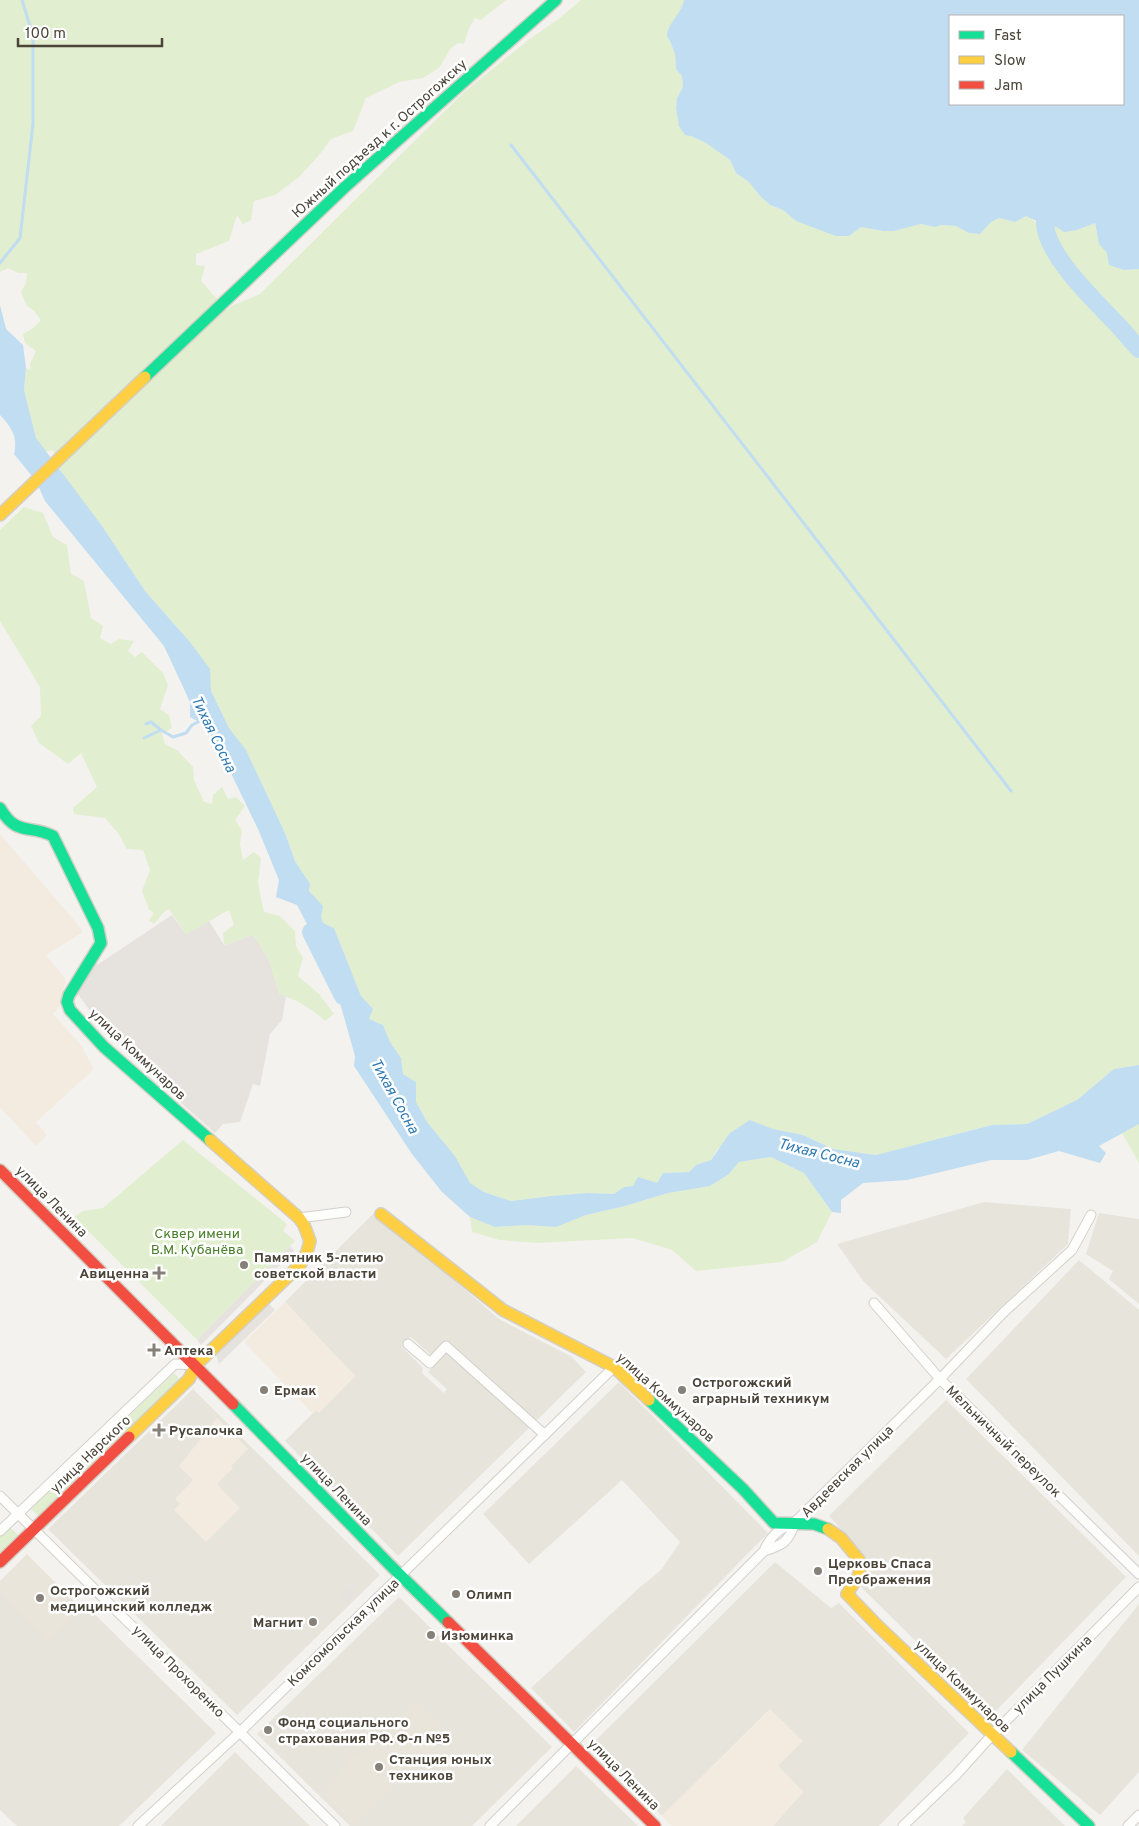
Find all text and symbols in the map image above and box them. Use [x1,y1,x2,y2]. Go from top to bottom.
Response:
scale bar [18,15,161,47]
legend [949,15,1124,105]
text: 100 m [25,25,66,44]
text: Fast [994,27,1022,46]
text: Slow [994,52,1026,71]
street label: Южный подъезд к г. Острогожску [289,56,471,222]
text: Jam [994,77,1023,96]
water label: Тихая Сосна [186,693,240,776]
street label: улица Коммунаров [85,1006,189,1104]
water label: Тихая Сосна [365,1056,422,1138]
water label: Тихая Сосна [776,1135,862,1174]
street label: улица Ленина [12,1163,90,1241]
park label: Сквер имени В.М. Кубанёва [151,1226,243,1259]
place label: Памятник 5-летию советской власти [254,1250,384,1283]
marker: Памятник 5-летию советской власти [238,1259,250,1271]
place label: Авиценна [79,1266,149,1283]
marker: Авиценна [153,1267,165,1279]
place label: Аптека [164,1343,213,1360]
marker: Аптека [148,1344,160,1356]
street label: улица Коммунаров [612,1350,718,1447]
place label: Острогожский аграрный техникум [692,1375,829,1408]
place label: Ермак [274,1383,317,1400]
street label: Мельничный переулок [942,1383,1064,1502]
marker: Ермак [258,1384,270,1396]
marker: Острогожский аграрный техникум [676,1384,688,1396]
street label: улица Нарского [47,1412,135,1498]
street label: Авдеевская улица [798,1422,898,1522]
place label: Русалочка [169,1423,243,1440]
marker: Русалочка [153,1424,165,1436]
street label: улица Ленина [297,1450,375,1530]
place label: Церковь Спаса Преображения [828,1556,931,1589]
marker: Церковь Спаса Преображения [812,1565,824,1577]
street label: Комсомольская улица [285,1575,403,1691]
place label: Острогожский медицинский колледж [50,1583,212,1616]
place label: Олимп [466,1587,512,1604]
marker: Олимп [450,1588,462,1600]
marker: Острогожский медицинский колледж [34,1592,46,1604]
place label: Магнит [253,1615,303,1632]
marker: Магнит [307,1616,319,1628]
street label: улица Прохоренко [128,1622,228,1722]
place label: Изюминка [441,1628,514,1645]
marker: Изюминка [425,1629,437,1641]
street label: улица Пушкина [1010,1632,1096,1718]
street label: улица Коммунаров [911,1637,1013,1737]
place label: Фонд социального страхования РФ. Ф-л №5 [278,1715,450,1748]
marker: Фонд социального страхования РФ. Ф-л №5 [262,1724,274,1736]
street label: улица Ленина [584,1736,662,1814]
place label: Станция юных техников [389,1752,492,1785]
marker: Станция юных техников [373,1761,385,1773]

